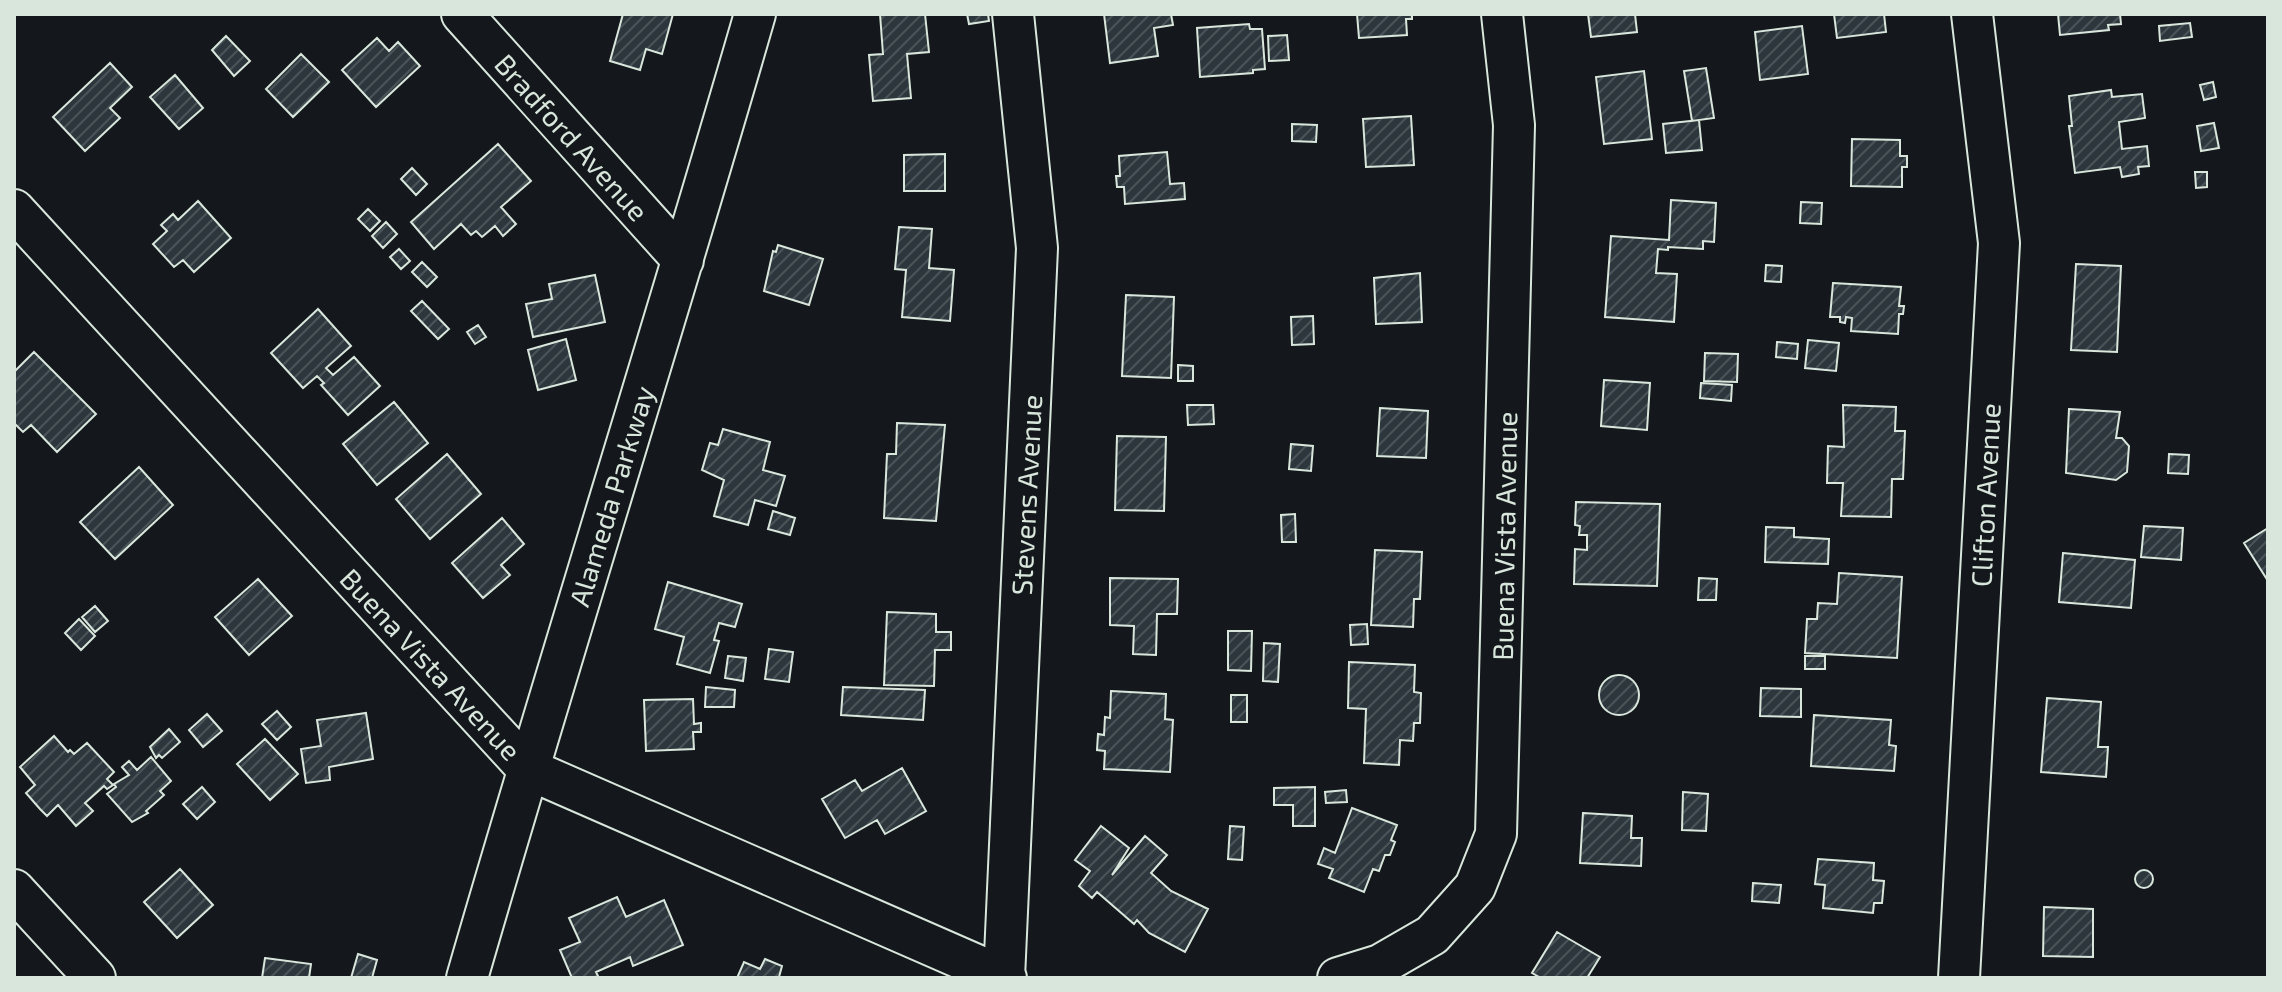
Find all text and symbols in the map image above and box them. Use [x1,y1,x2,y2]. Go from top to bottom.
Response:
street label: Bradford Avenue [488,47,656,227]
street label: Alameda Parkway [561,381,661,610]
street label: Stevens Avenue [1004,394,1048,596]
street label: Clifton Avenue [1963,402,2007,588]
street label: Buena Vista Avenue [1485,411,1523,661]
street label: Buena Vista Avenue [334,561,528,767]

